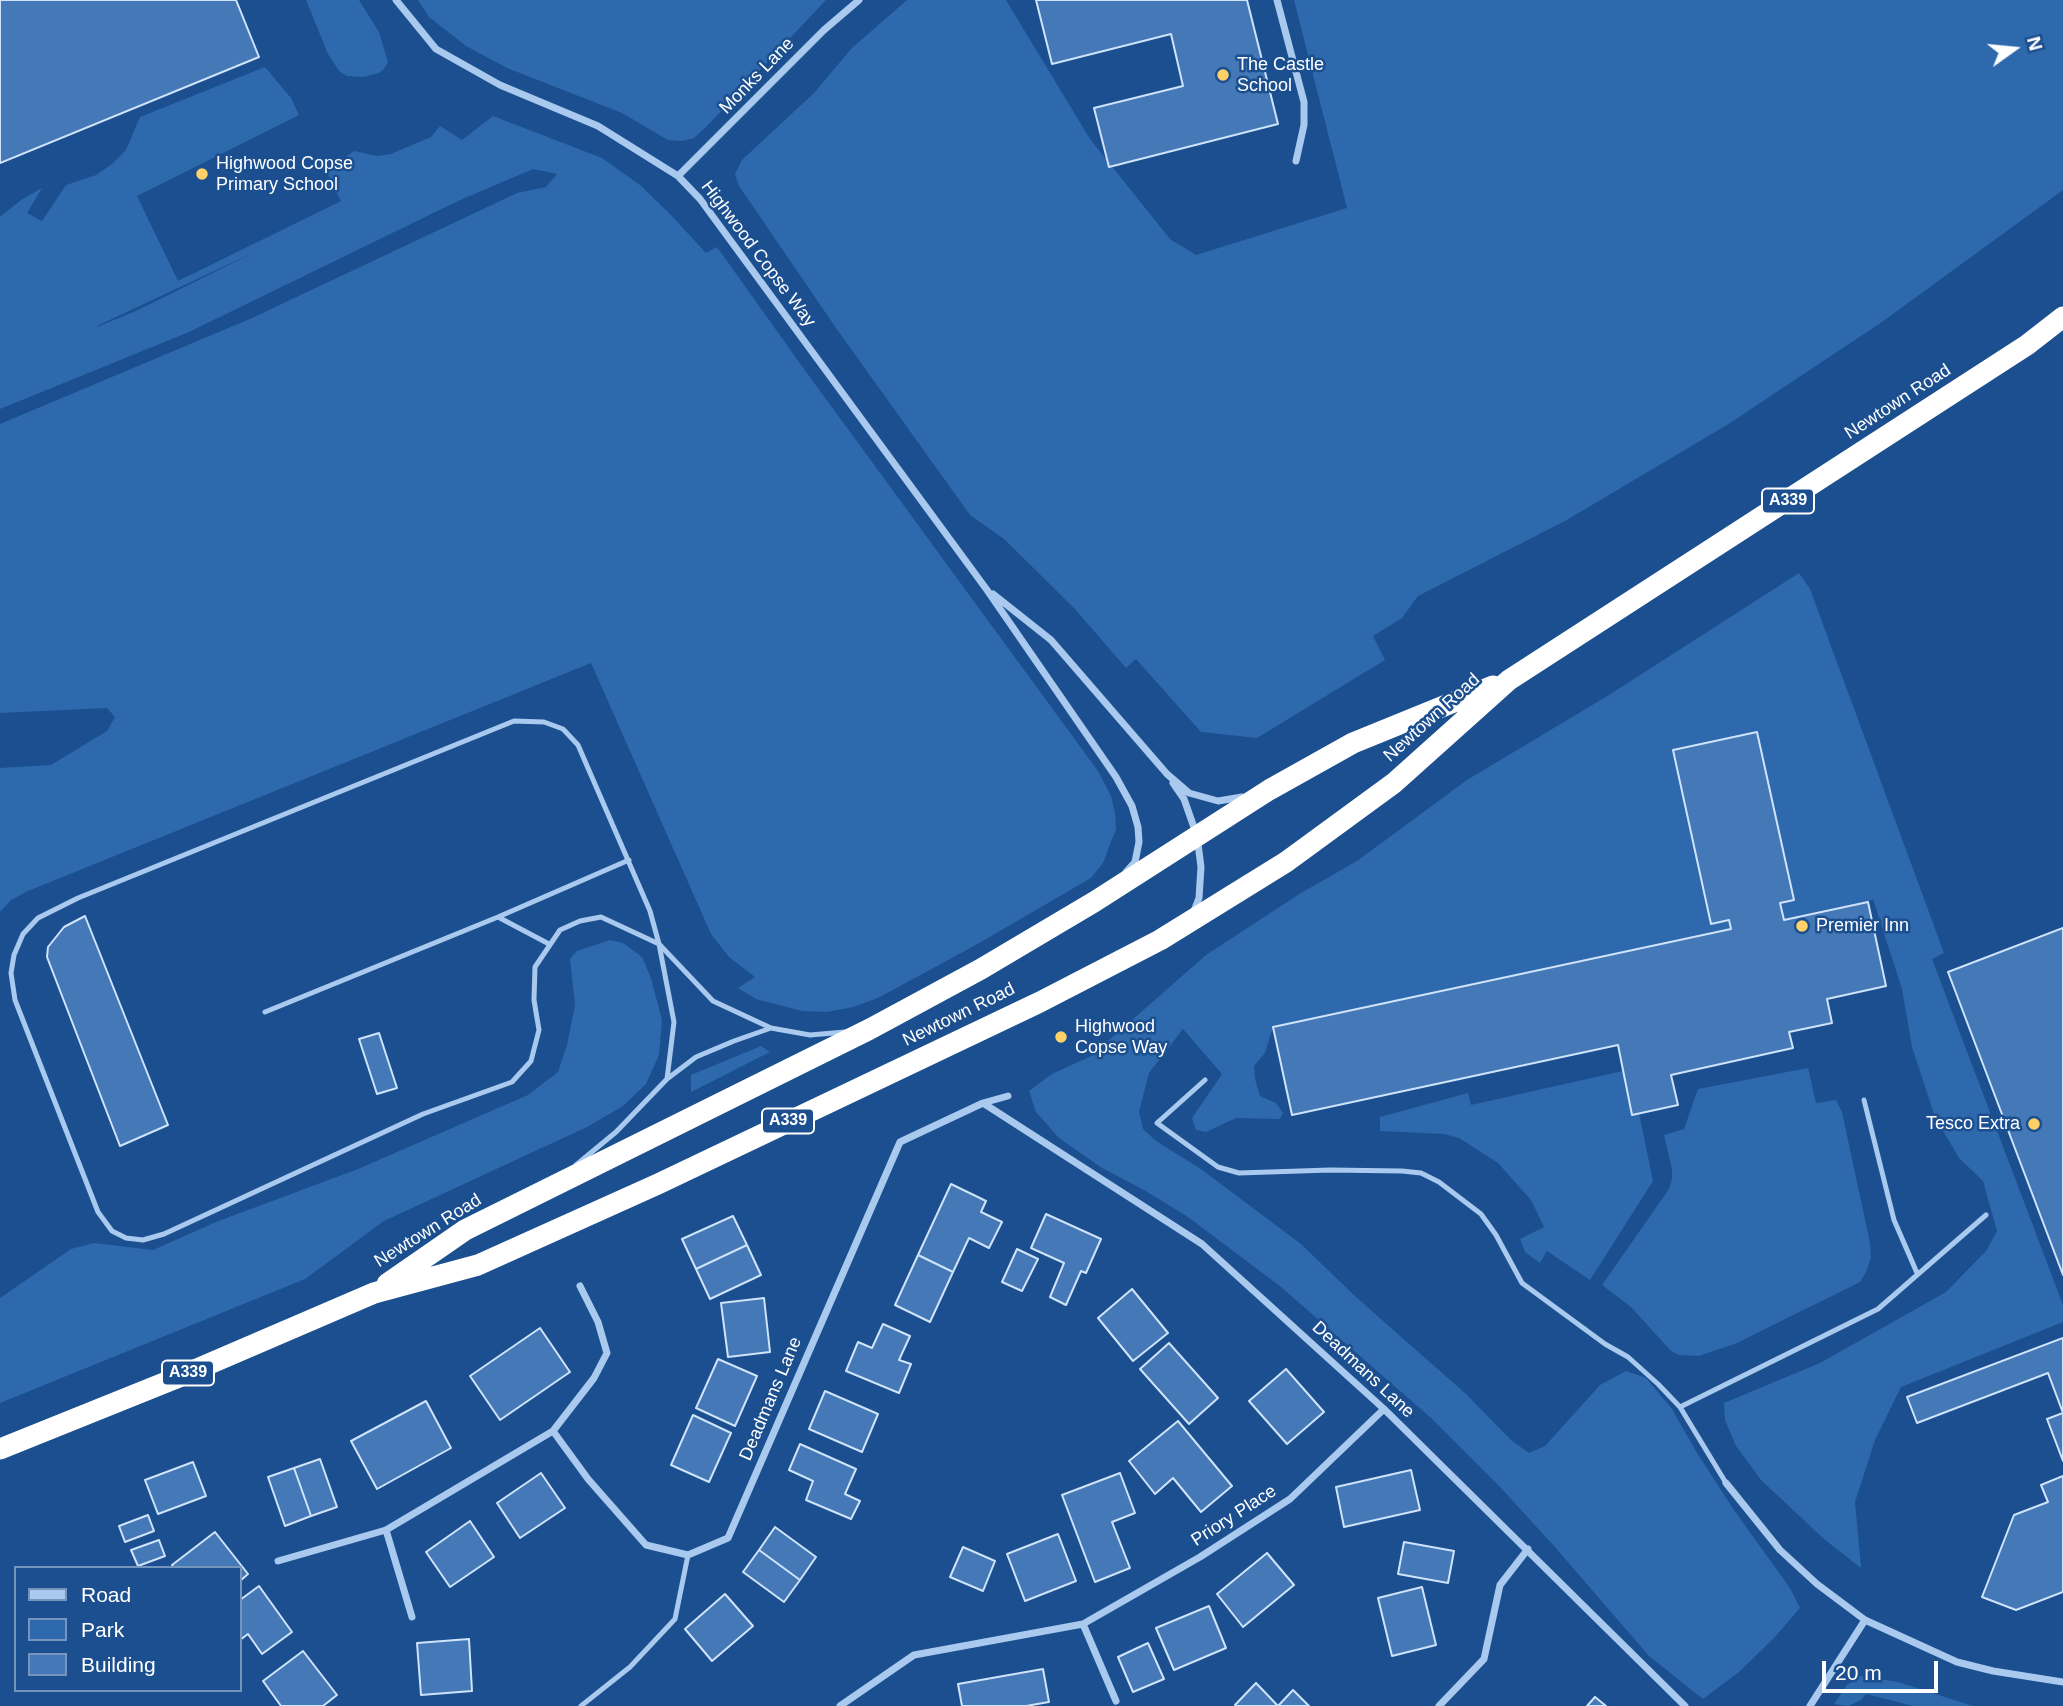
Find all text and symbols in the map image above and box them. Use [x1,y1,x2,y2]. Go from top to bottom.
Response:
north arrow [1979,14,2049,84]
street label: Monks Lane [715,33,799,119]
text: N [2023,34,2047,53]
place label: The Castle School [1237,54,1324,96]
marker: The Castle School [1215,67,1231,83]
place label: Highwood Copse Primary School [216,153,353,196]
marker: Highwood Copse Primary School [194,166,210,182]
street label: Highwood Copse Way [696,177,820,331]
street label: Newtown Road [1841,360,1955,444]
road number: A339 [1762,488,1814,514]
street label: Newtown Road [1379,669,1485,767]
place label: Premier Inn [1816,915,1909,937]
marker: Premier Inn [1794,918,1810,934]
street label: Newtown Road [899,979,1019,1051]
place label: Highwood Copse Way [1075,1016,1167,1058]
marker: Highwood Copse Way [1053,1029,1069,1045]
road number: A339 [762,1108,814,1134]
place label: Tesco Extra [1926,1113,2020,1135]
marker: Tesco Extra [2026,1116,2042,1132]
street label: Newtown Road [371,1189,485,1273]
street label: Deadmans Lane [1307,1317,1419,1423]
street label: Deadmans Lane [735,1334,807,1464]
road number: A339 [162,1360,214,1386]
street label: Priory Place [1187,1481,1281,1551]
legend [14,1566,242,1692]
text: Road [81,1583,131,1606]
text: Park [81,1618,124,1641]
scale bar [1825,1646,1940,1690]
text: Building [81,1653,156,1676]
text: 20 m [1835,1661,1882,1684]

